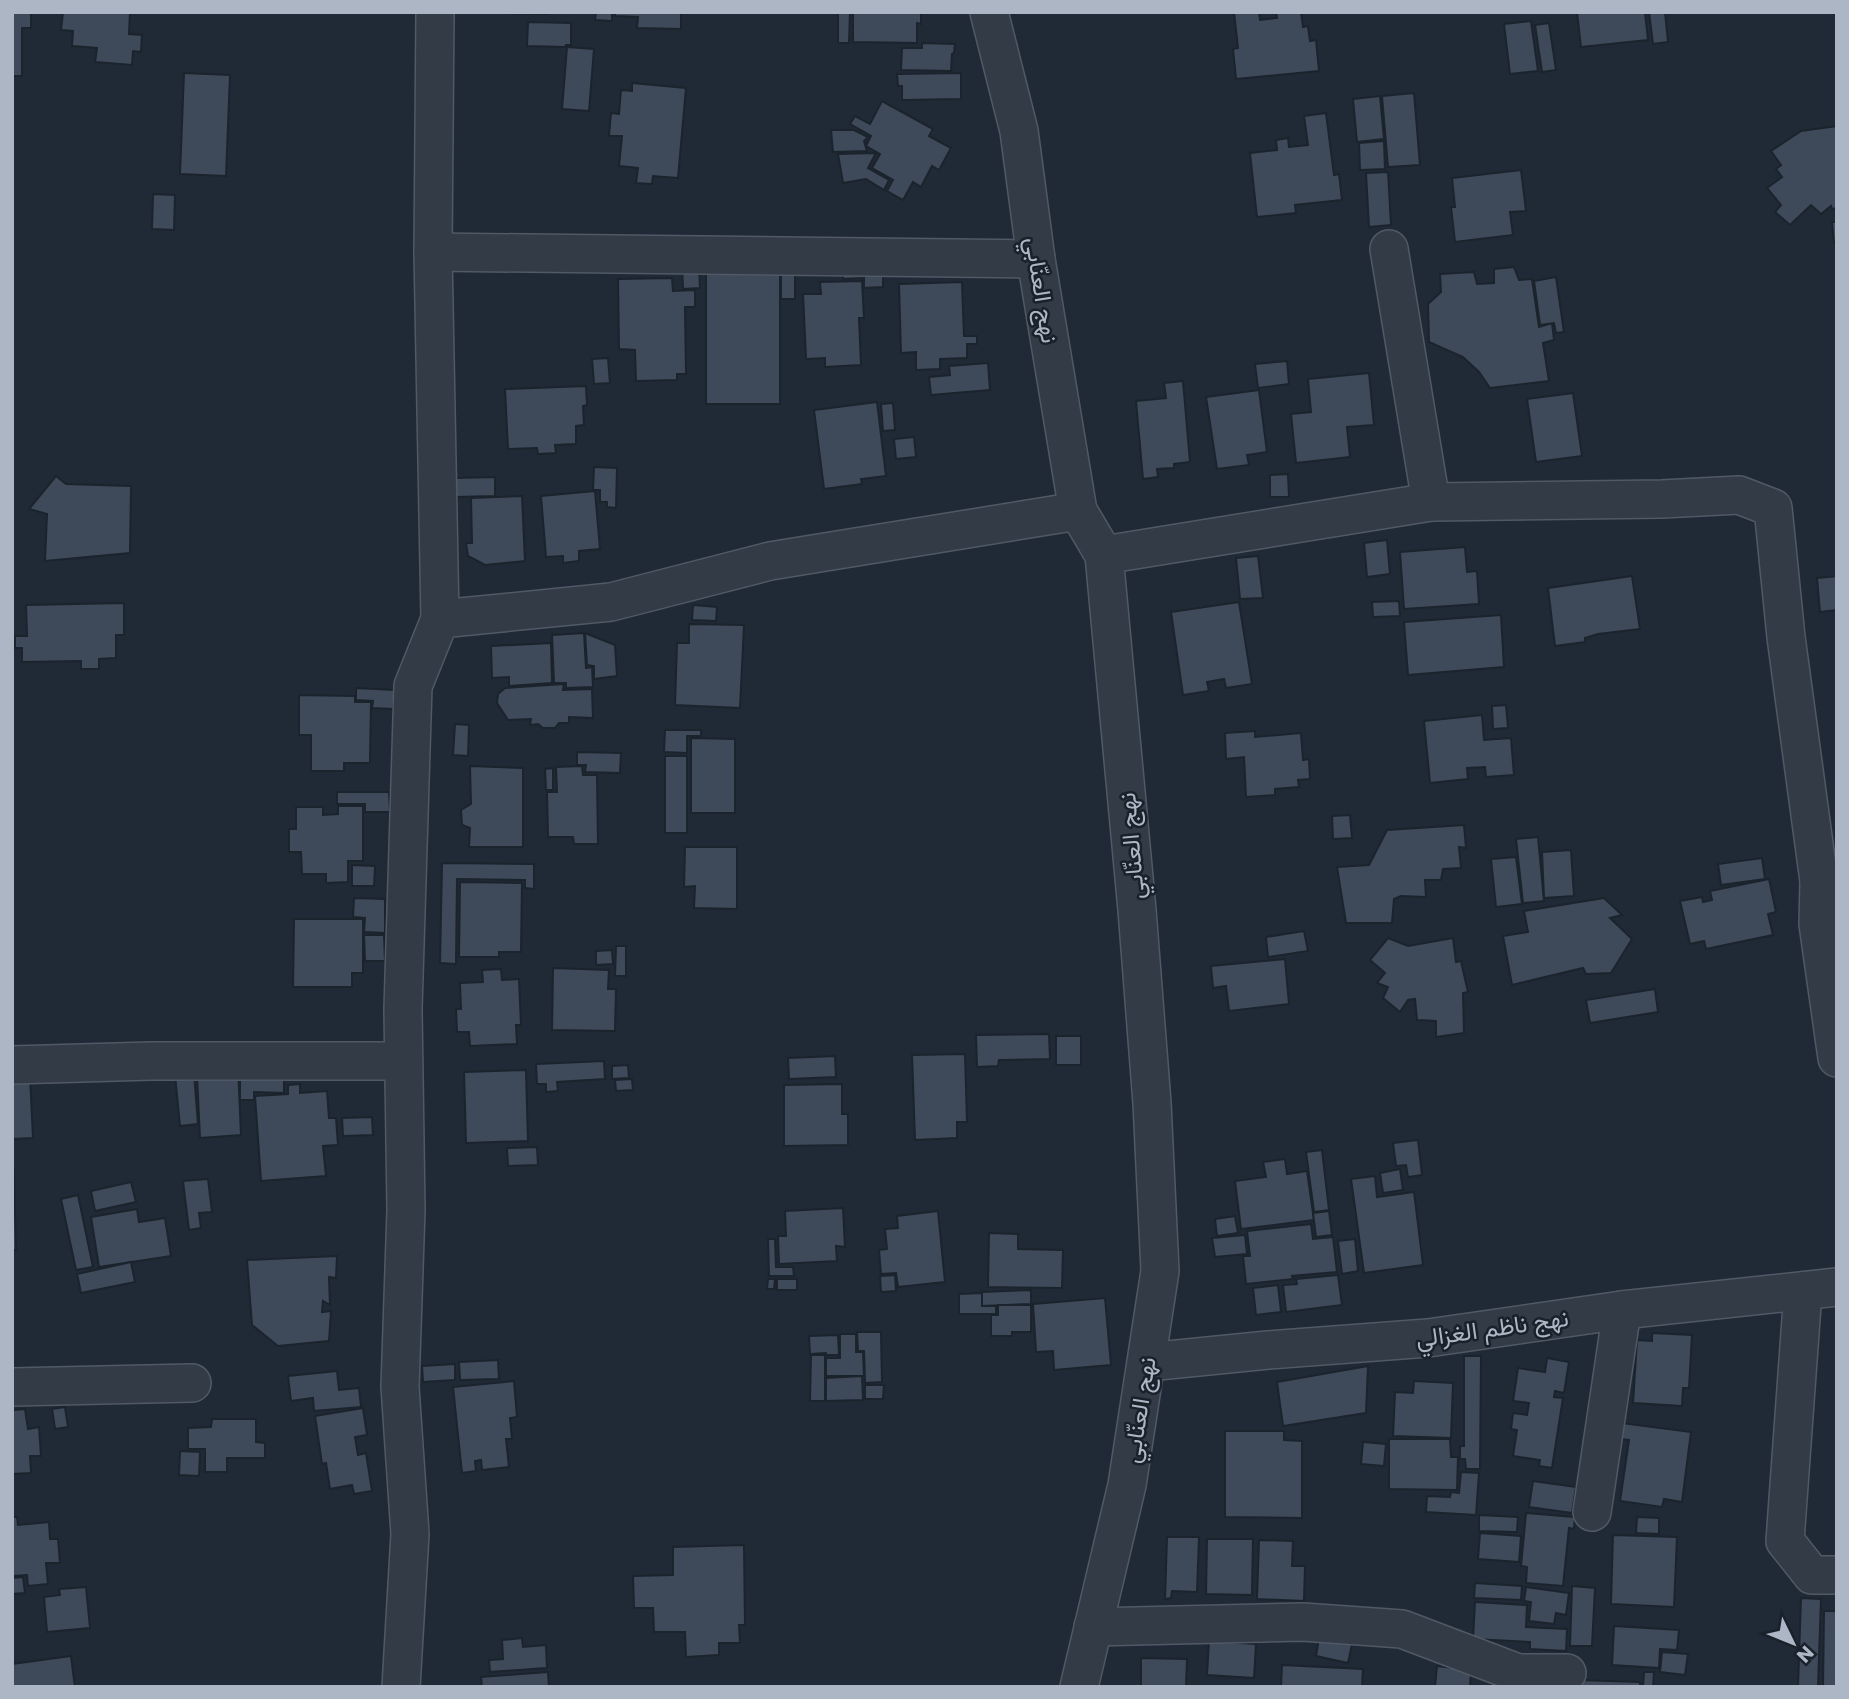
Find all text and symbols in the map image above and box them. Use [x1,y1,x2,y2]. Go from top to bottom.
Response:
street label: نهج العنّابي [1014,234,1067,346]
street label: نهج العنّابي [1110,791,1155,901]
street label: نهج ناظم الغزالي [1413,1301,1571,1358]
street label: نهج العنّابي [1114,1354,1167,1466]
north arrow [1758,1608,1828,1678]
text: N [1790,1640,1820,1669]

